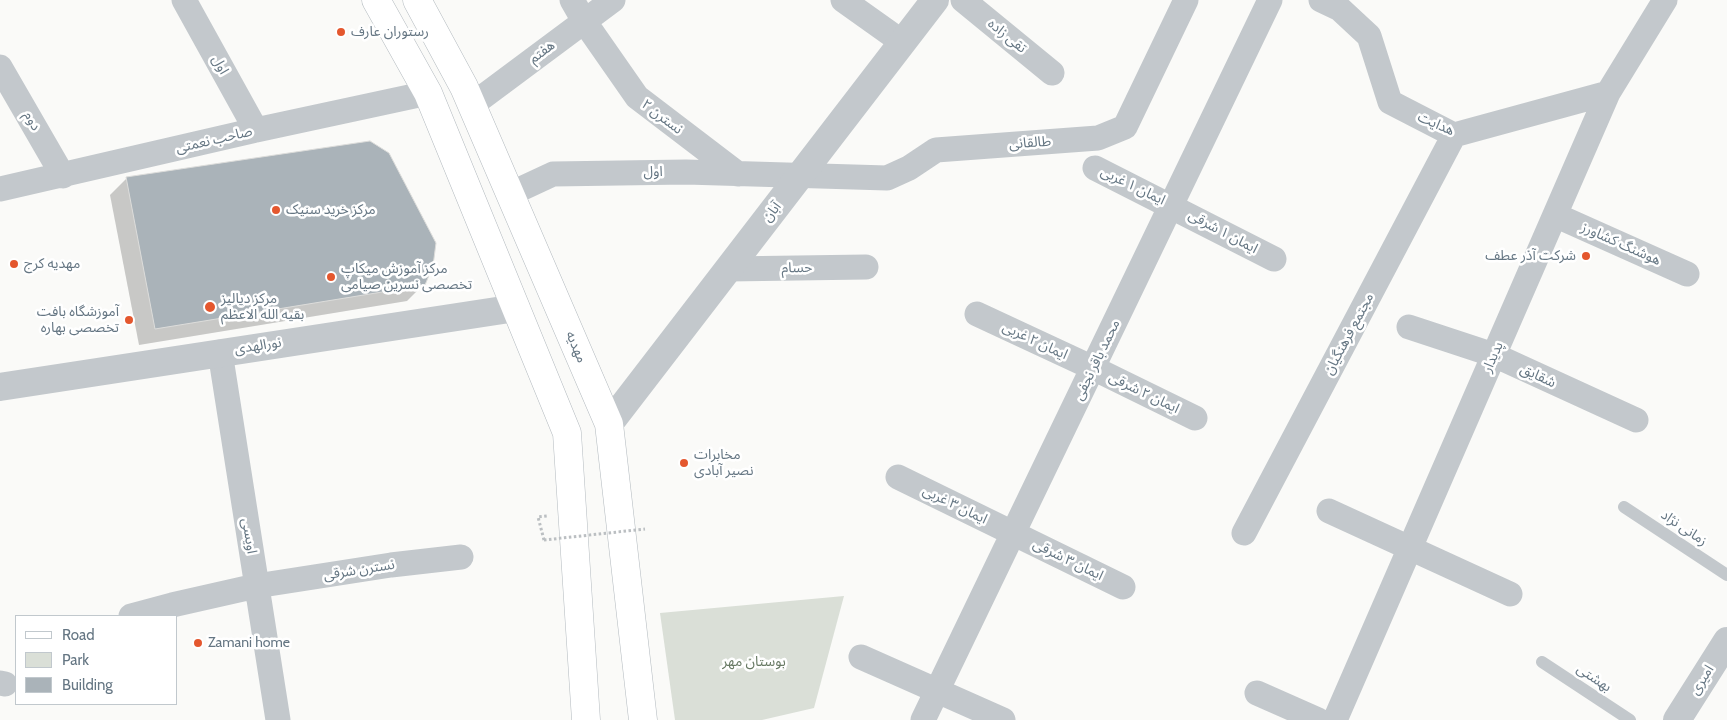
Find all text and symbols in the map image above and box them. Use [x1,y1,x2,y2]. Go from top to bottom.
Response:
street label: تقی زاده [984,15,1030,57]
place label: رستوران عارف [351,24,429,40]
marker: رستوران عارف [335,26,347,38]
street label: هفتم [526,37,558,67]
street label: اول [208,52,232,78]
street label: نسترن ۲ [638,96,686,138]
street label: دوم [20,108,44,134]
street label: هدایت [1415,109,1457,139]
street label: صاحب نعمتی [174,123,254,157]
street label: طالقانی [1008,133,1052,153]
street label: اول [643,163,663,181]
street label: ایمان ۱ غربی [1098,163,1168,209]
street label: آبان [759,199,785,225]
place label: مرکز خرید سنیک [286,202,376,218]
marker: مرکز خرید سنیک [270,204,282,216]
street label: ایمان ۱ شرقی [1185,207,1261,257]
street label: هوشنگ کشاورز [1579,219,1663,269]
place label: شرکت آذر عطف [1485,248,1576,264]
marker: شرکت آذر عطف [1580,250,1592,262]
place label: مهدیه کرج [24,256,80,272]
marker: مهدیه کرج [8,258,20,270]
street label: حسام [781,259,813,277]
place label: مرکز آموزش میکاپ تخصصی نسرین صیامی [341,261,472,294]
marker: مرکز آموزش میکاپ تخصصی نسرین صیامی [325,271,337,283]
street label: مجتمع فرهنگیان [1320,290,1378,378]
place label: مرکز دیالیز بقیه الله الاعظم [221,291,304,324]
marker: مرکز دیالیز بقیه الله الاعظم [203,300,217,314]
place label: آموزشگاه بافت تخصصی بهاره [37,304,119,336]
marker: آموزشگاه بافت تخصصی بهاره [123,314,135,326]
street label: محمد باقر نجفی [1070,317,1124,403]
street label: ایمان ۲ غربی [1000,319,1070,363]
street label: مهدیه [562,329,590,365]
street label: نورالهدی [233,334,283,358]
street label: پدیدار [1479,339,1507,375]
street label: شقایق [1517,360,1559,392]
street label: ایمان ۲ شرقی [1106,369,1182,417]
place label: مخابرات نصیر آبادی [694,447,753,480]
marker: مخابرات نصیر آبادی [678,457,690,469]
street label: ایمان ۳ غربی [920,482,990,528]
street label: زمانی نژاد [1658,506,1710,550]
street label: اویسی [238,517,260,555]
street label: ایمان ۳ شرقی [1030,536,1106,584]
street label: نسترن شرقی [322,556,396,584]
legend [15,615,178,705]
text: Road [62,626,95,644]
place label: Zamani home [208,635,290,651]
marker: Zamani home [192,637,204,649]
text: Park [62,651,89,669]
park label: بوستان مهر [722,654,786,670]
street label: بهشتی [1573,660,1615,696]
street label: امیری [1686,662,1718,698]
text: Building [62,676,113,694]

